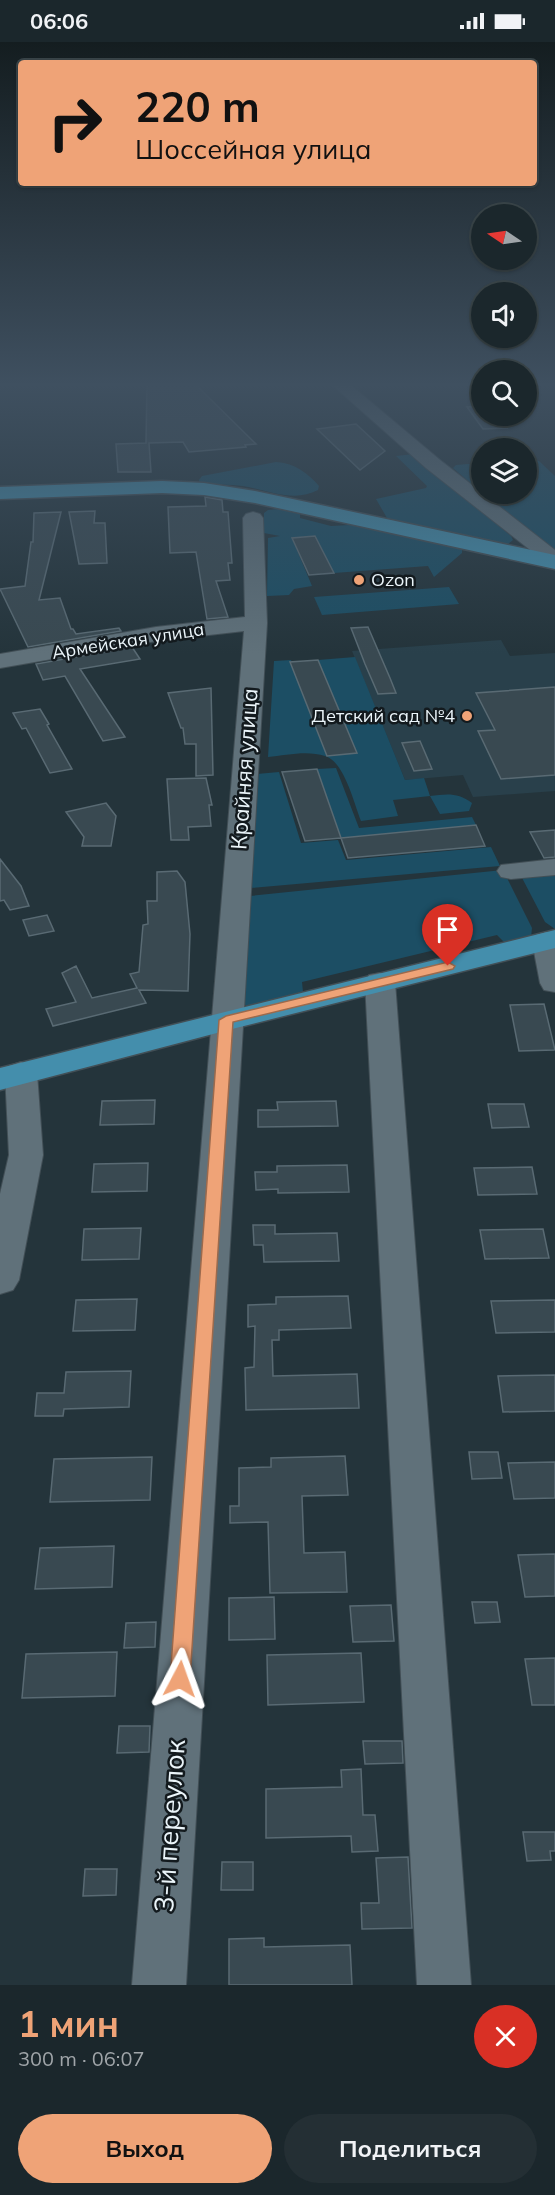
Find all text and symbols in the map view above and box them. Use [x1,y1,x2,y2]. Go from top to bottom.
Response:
text: 06:06 [30,7,88,35]
text: 220 m [135,80,260,133]
icon: right [36,84,114,162]
text: Шоссейная улица [135,132,371,166]
north arrow [471,204,537,270]
map controls [471,204,537,504]
button: sound [471,282,537,348]
button: search [471,360,537,426]
button: layers [471,438,537,504]
place label: Ozon [371,568,415,591]
marker: Ozon [352,573,366,587]
street label: Армейская улица [50,617,206,664]
street label: Крайняя улица [224,687,264,851]
place label: Детский сад №4 [311,704,455,727]
marker: Детский сад №4 [460,709,474,723]
pin [422,904,473,966]
icon: arrive [431,913,464,946]
position arrow [148,1647,212,1711]
street label: 3-й переулок [146,1738,192,1913]
text: 1 мин [18,2001,119,2046]
button: close [474,2005,537,2068]
text: 300 m · 06:07 [18,2046,144,2071]
button: Выход [18,2114,272,2183]
button: Поделиться [284,2114,537,2183]

